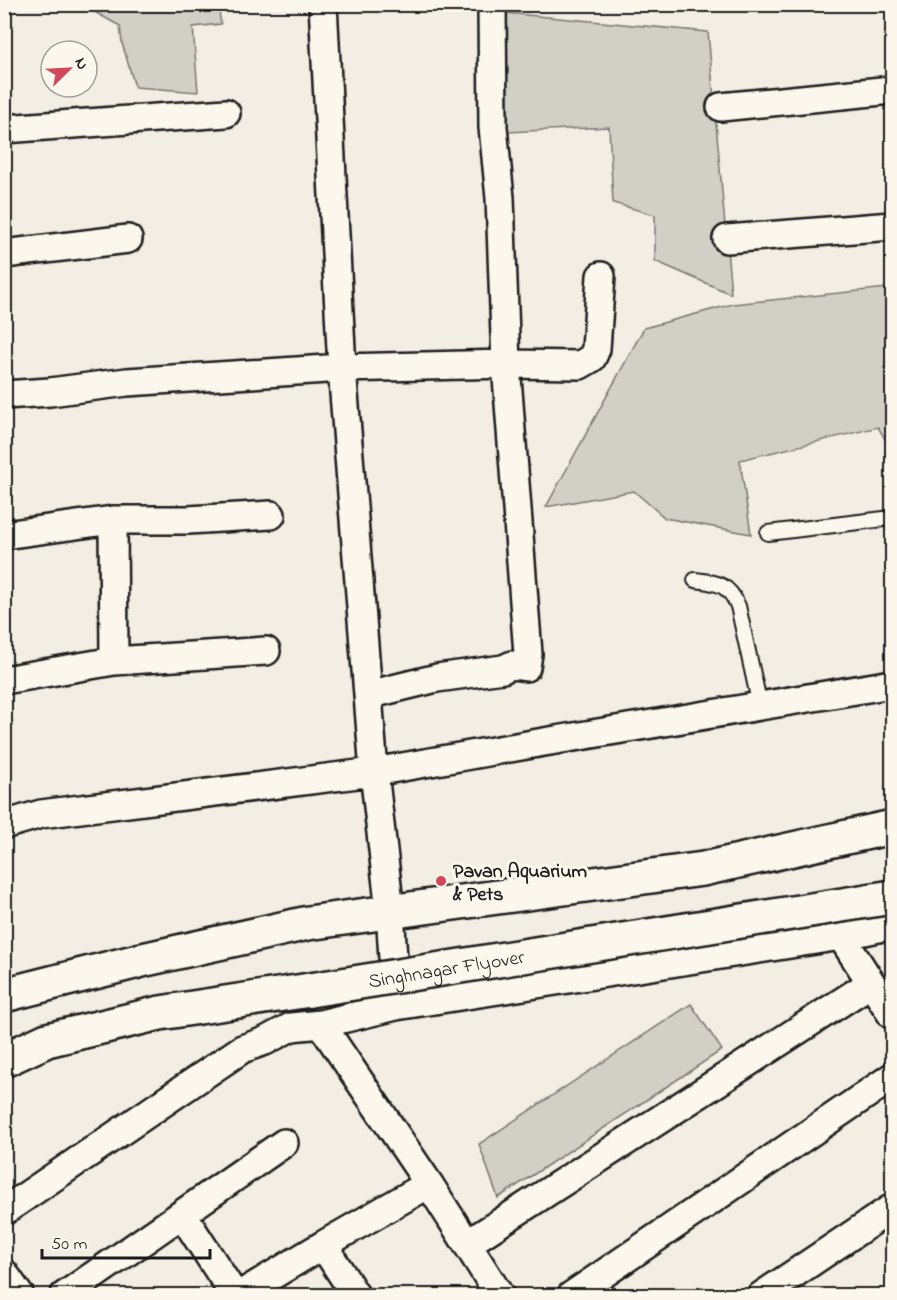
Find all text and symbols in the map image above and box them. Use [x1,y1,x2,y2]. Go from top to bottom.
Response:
north arrow [39,39,99,99]
text: N [68,54,94,74]
place label: Pavan Aquarium & Pets [452,858,588,910]
marker: Pavan Aquarium & Pets [434,874,448,888]
street label: Singhnagar Flyover [367,944,528,997]
scale bar [42,1222,210,1260]
text: 50 m [51,1232,88,1258]

